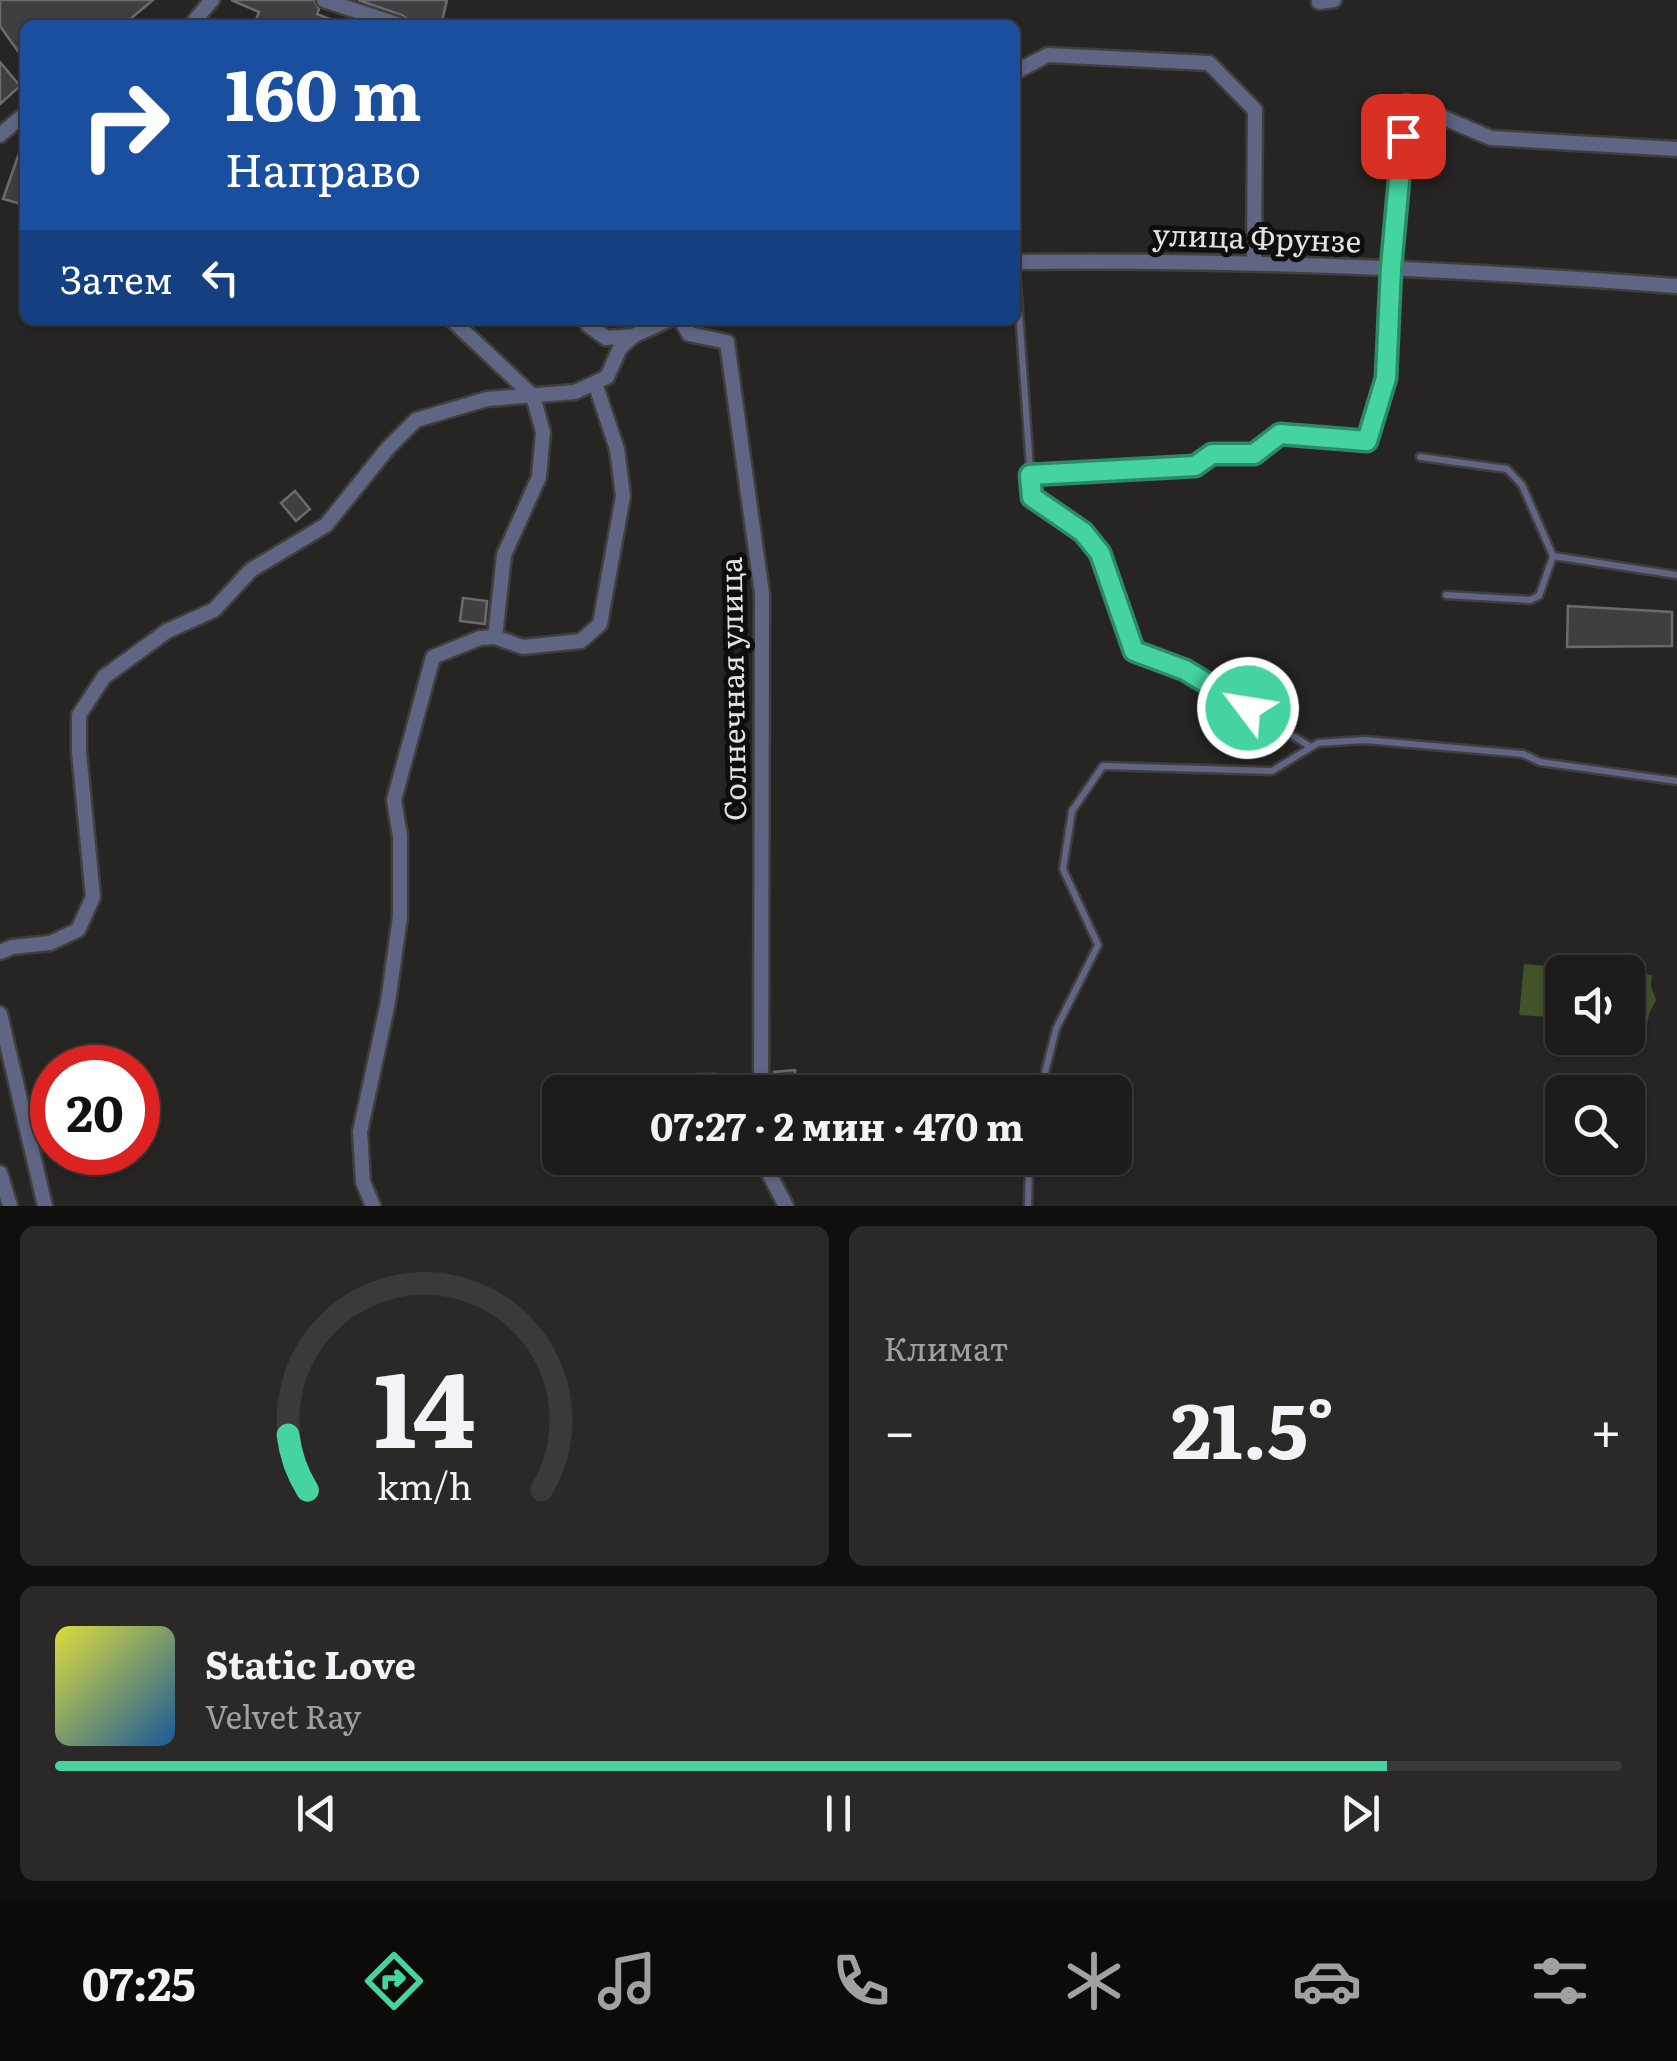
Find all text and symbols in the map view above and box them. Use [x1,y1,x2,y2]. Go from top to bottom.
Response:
text: 160 m [225,39,422,143]
icon: right [60,60,190,190]
pin [1361,94,1446,179]
icon: arrive [1376,109,1431,164]
text: Направо [225,134,421,201]
street label: улица Фрунзе [1152,210,1362,262]
text: Затем [60,249,173,306]
icon: left [193,250,248,305]
street label: Солнечная улица [707,556,755,821]
position arrow [1196,656,1300,760]
map controls [1545,955,1645,1175]
button: sound [1545,955,1645,1055]
speed limit sign: 20 [30,1045,160,1175]
button: search [1545,1075,1645,1175]
text: 07:27 · 2 мин · 470 m [650,1096,1024,1153]
text: Климат [884,1323,1008,1371]
text: 14 [373,1326,475,1480]
text: 21.5° [1171,1371,1334,1482]
text: − [884,1387,916,1469]
text: + [1590,1387,1622,1469]
text: km/h [377,1458,472,1511]
text: Static Love [205,1634,416,1691]
text: Velvet Ray [205,1691,361,1739]
icon: previous [289,1786,344,1841]
icon: pause [811,1786,866,1841]
icon: next [1333,1786,1388,1841]
icon: directions [359,1946,429,2016]
icon: music [592,1946,662,2016]
icon: phone [826,1946,896,2016]
icon: climate [1059,1946,1129,2016]
icon: car [1292,1946,1362,2016]
icon: filters [1525,1946,1595,2016]
text: 07:25 [82,1948,196,2015]

